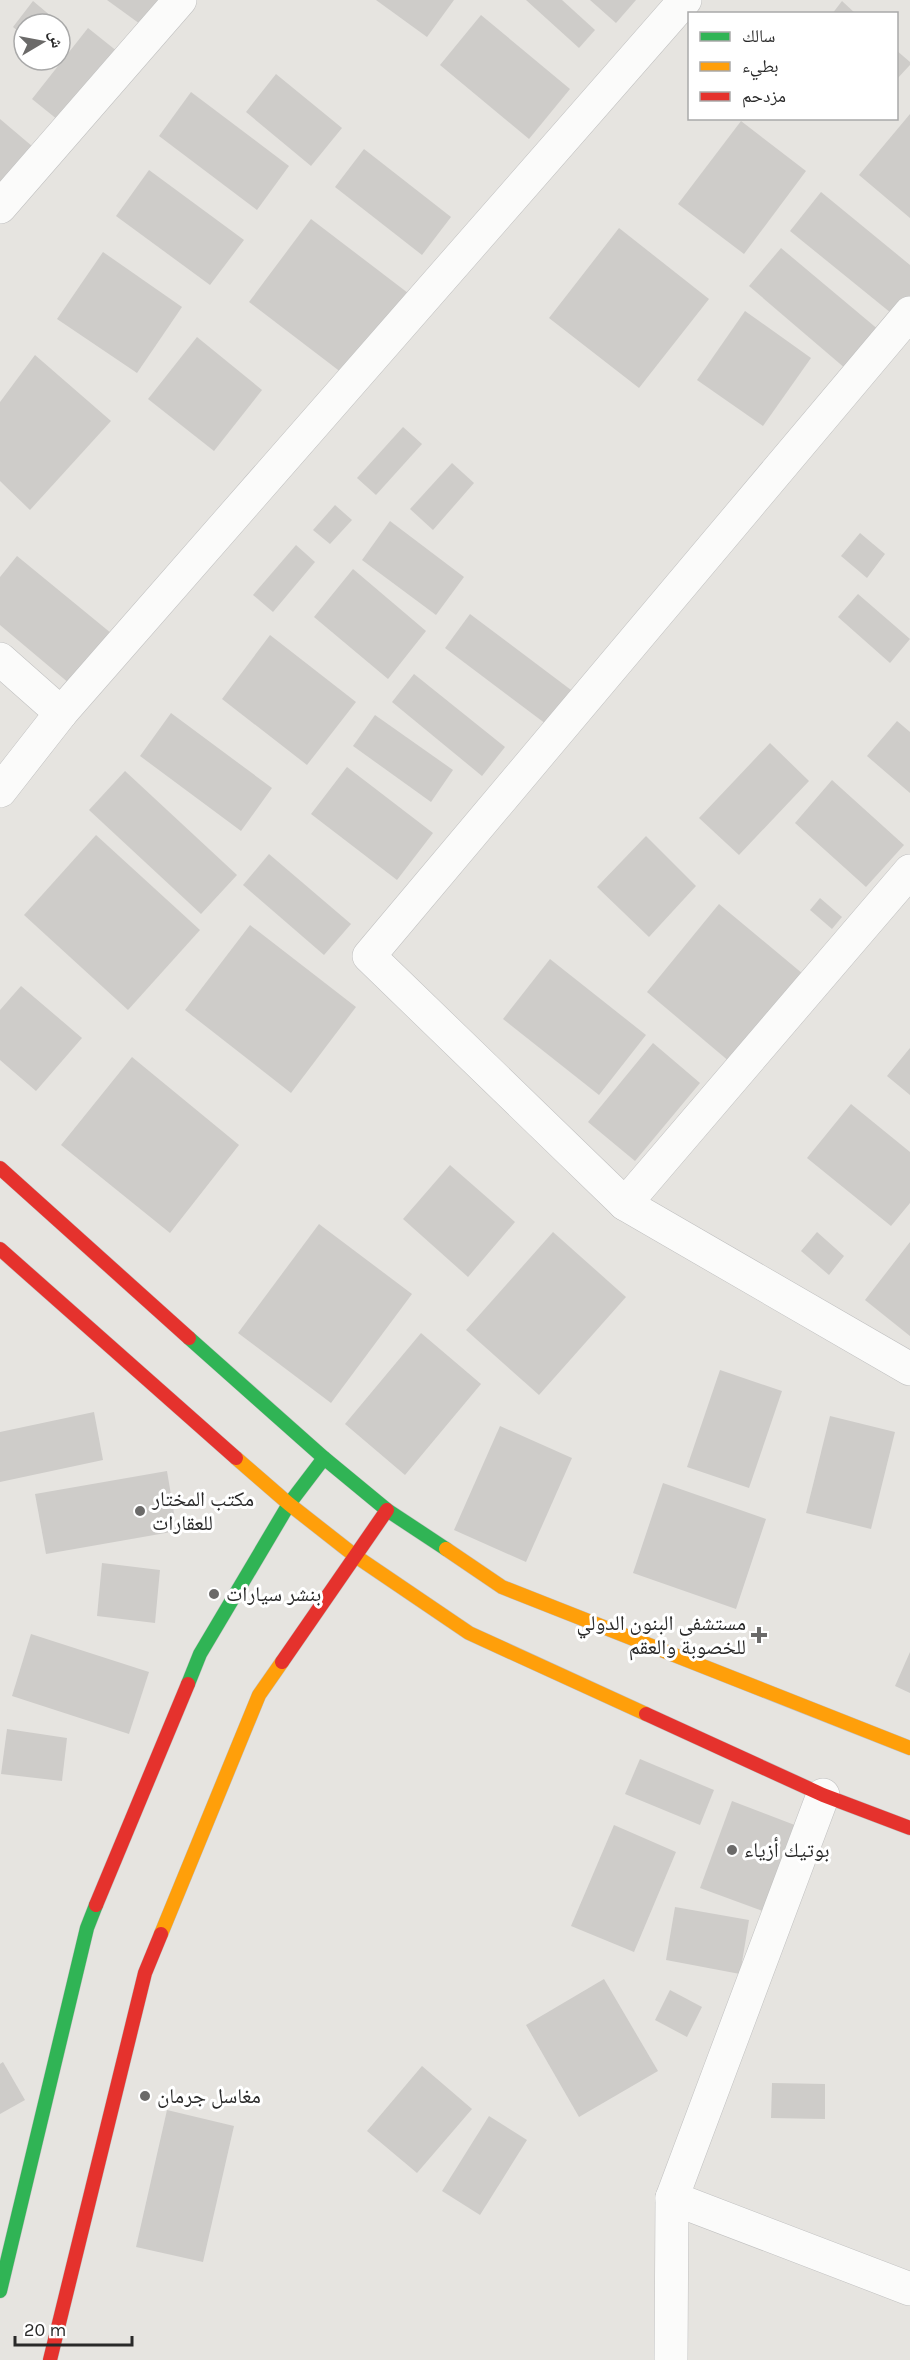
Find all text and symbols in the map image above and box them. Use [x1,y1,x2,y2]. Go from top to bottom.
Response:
north arrow [12,12,72,72]
legend [688,12,898,120]
text: سالك [742,25,775,47]
text: ش [45,29,67,50]
text: بطيء [742,55,779,81]
text: مزدحم [742,85,786,108]
place label: مكتب المختار للعقارات [151,1487,254,1535]
marker: مكتب المختار للعقارات [133,1504,147,1518]
place label: بنشر سيارات [226,1582,321,1606]
marker: بنشر سيارات [207,1587,221,1601]
place label: مستشفى البنون الدولي للخصوبة والعقم [577,1611,746,1661]
marker: مستشفى البنون الدولي للخصوبة والعقم [750,1626,768,1644]
place label: بوتيك أزياء [744,1837,830,1862]
marker: بوتيك أزياء [725,1843,739,1857]
place label: مغاسل جرمان [157,2084,261,2109]
marker: مغاسل جرمان [138,2089,152,2103]
scale bar [15,2309,132,2347]
text: 20 m [24,2319,66,2341]

